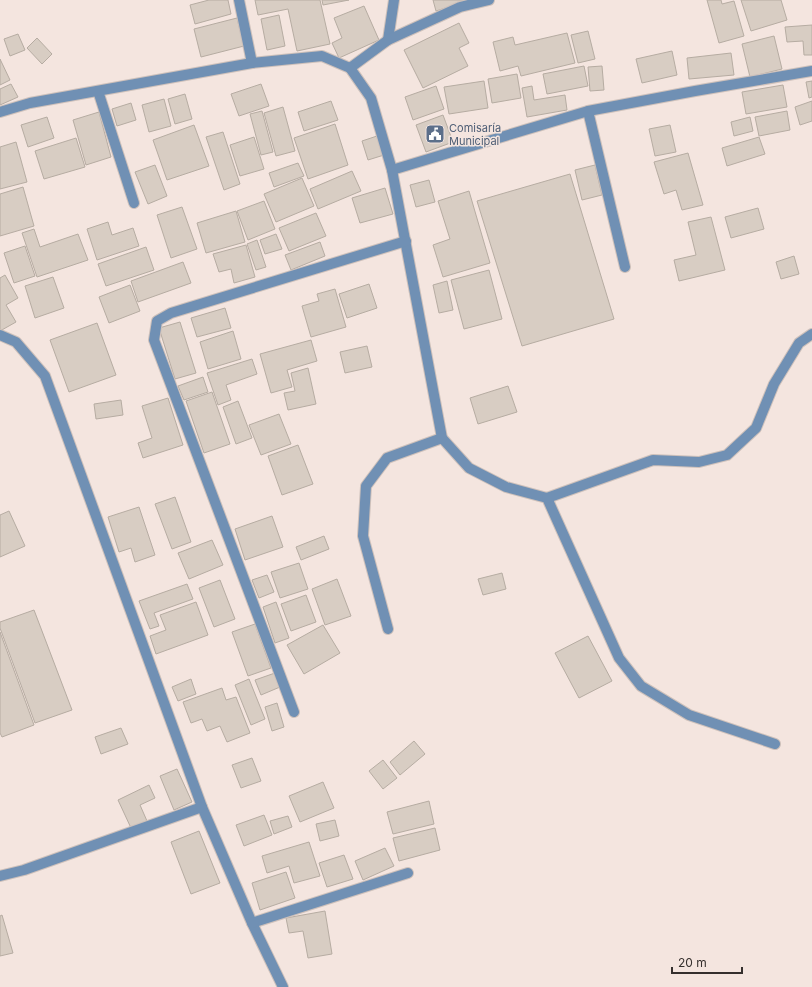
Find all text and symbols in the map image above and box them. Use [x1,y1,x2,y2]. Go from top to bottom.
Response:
place label: Comisaría Municipal [449,121,501,148]
public building icon: Comisaría Municipal [424,123,446,145]
scale bar [672,949,742,975]
text: 20 m [678,955,707,970]

